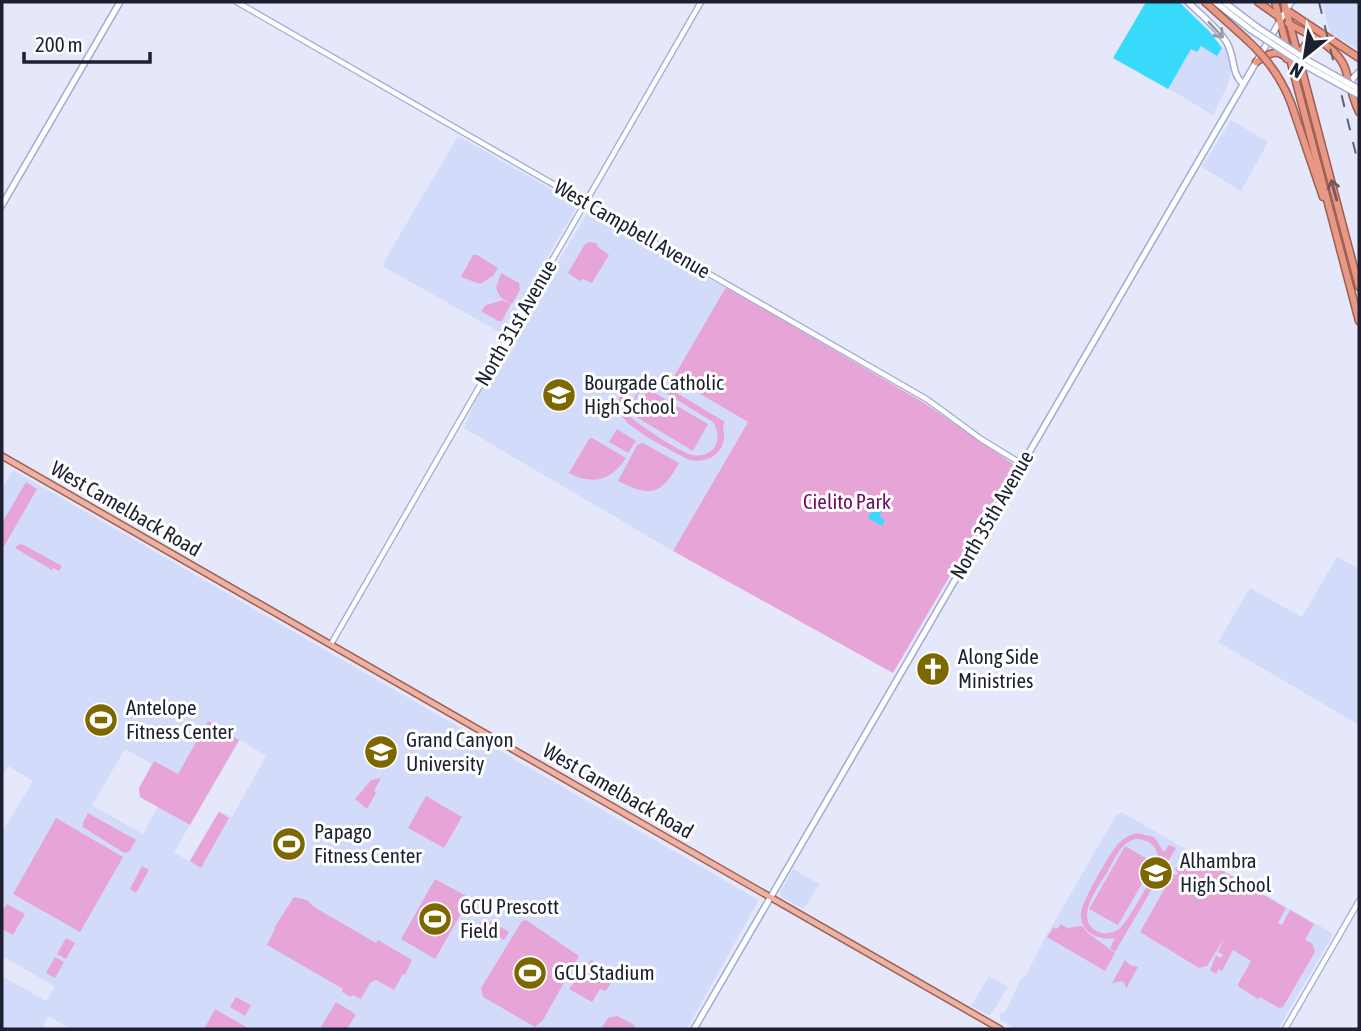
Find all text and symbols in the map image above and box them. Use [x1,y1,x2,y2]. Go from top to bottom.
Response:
scale bar [24,21,150,65]
one-way arrow [1207,21,1224,38]
north arrow [1270,21,1340,91]
text: 200 m [35,32,83,56]
text: N [1286,58,1307,83]
street label: West Campbell Avenue [550,174,715,283]
one-way arrow [1326,179,1339,201]
street label: North 31st Avenue [469,255,561,390]
place label: Bourgade Catholic High School [584,370,724,418]
school or university icon: Bourgade Catholic High School [540,376,578,414]
street label: North 35th Avenue [945,446,1038,583]
street label: West Camelback Road [47,455,206,561]
park label: Cielito Park [803,489,891,513]
place label: Along Side Ministries [958,644,1039,692]
church icon: Along Side Ministries [914,650,952,688]
place label: Antelope Fitness Center [126,695,234,743]
sports icon: Antelope Fitness Center [82,701,120,739]
place label: Grand Canyon University [406,727,514,775]
school or university icon: Grand Canyon University [362,733,400,771]
street label: West Camelback Road [539,737,698,843]
place label: Papago Fitness Center [314,819,422,867]
sports icon: Papago Fitness Center [270,825,308,863]
place label: Alhambra High School [1180,848,1272,896]
school or university icon: Alhambra High School [1137,854,1175,892]
place label: GCU Prescott Field [460,894,559,942]
sports icon: GCU Prescott Field [416,900,454,938]
sports icon: GCU Stadium [511,954,549,992]
place label: GCU Stadium [554,960,655,984]

